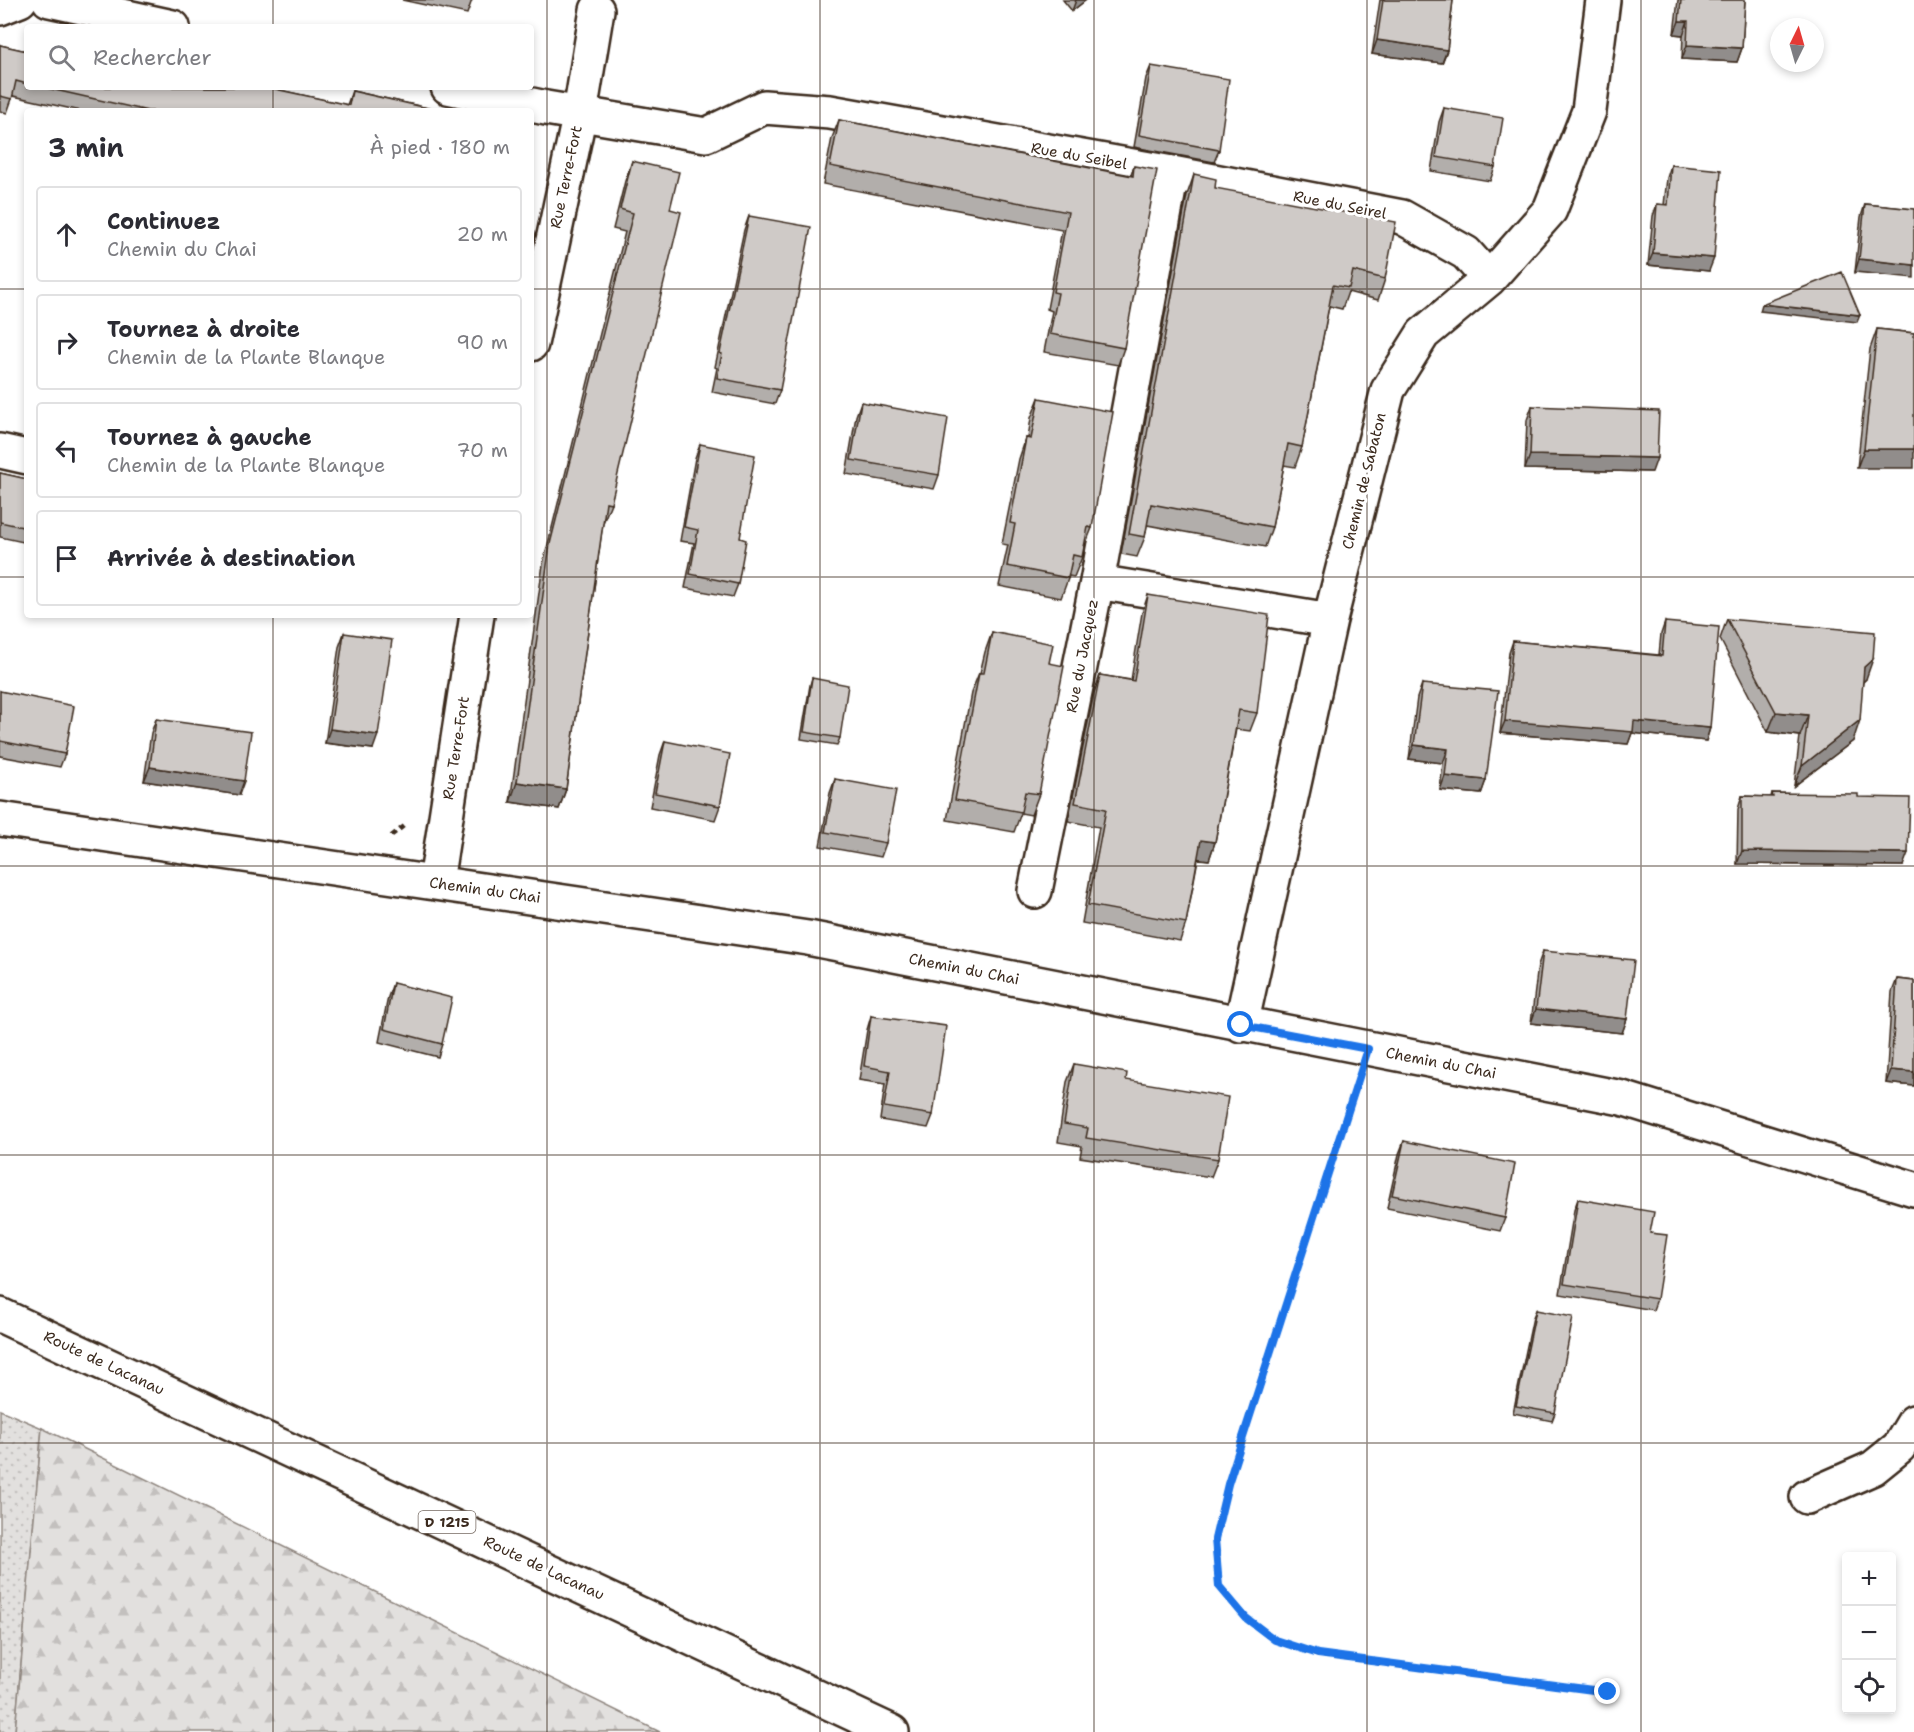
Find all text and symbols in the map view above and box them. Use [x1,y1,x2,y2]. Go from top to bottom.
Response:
north arrow [1770,18,1824,72]
search box [24,24,534,90]
icon: search [45,41,78,74]
text: Rechercher [93,43,212,72]
street label: Rue Terre-Fort [545,124,587,230]
text: 3 min [48,130,124,165]
text: À pied · 180 m [369,134,510,160]
street label: Rue du Seibel [1029,138,1129,174]
street label: Rue du Seirel [1292,186,1389,224]
text: Continuez [107,207,220,236]
icon: ahead [50,218,83,251]
text: 20 m [457,221,508,247]
text: Chemin du Chai [107,236,257,262]
text: Tournez à droite [107,315,300,344]
icon: right [50,326,83,359]
text: 90 m [456,329,508,355]
text: Chemin de la Plante Blanque [107,344,385,370]
street label: Chemin de Sabaton [1337,411,1391,551]
text: Tournez à gauche [107,423,312,452]
icon: left [50,434,83,467]
text: 70 m [456,437,508,463]
text: Chemin de la Plante Blanque [107,452,385,478]
icon: arrive [50,542,83,575]
text: Arrivée à destination [107,544,355,573]
street label: Rue du Jacquez [1061,598,1103,714]
street label: Rue Terre-Fort [438,695,474,801]
street label: Chemin du Chai [428,872,542,908]
street label: Chemin du Chai [907,948,1021,990]
route start [1227,1011,1253,1037]
street label: Chemin du Chai [1384,1042,1498,1084]
street label: Route de Lacanau [40,1326,168,1400]
road number: D 1215 [418,1511,476,1533]
street label: Route de Lacanau [480,1531,608,1605]
map controls [1842,1552,1896,1714]
button: + [1842,1552,1896,1606]
button: − [1842,1606,1896,1660]
button: locate [1842,1660,1896,1714]
route end [1594,1678,1620,1704]

